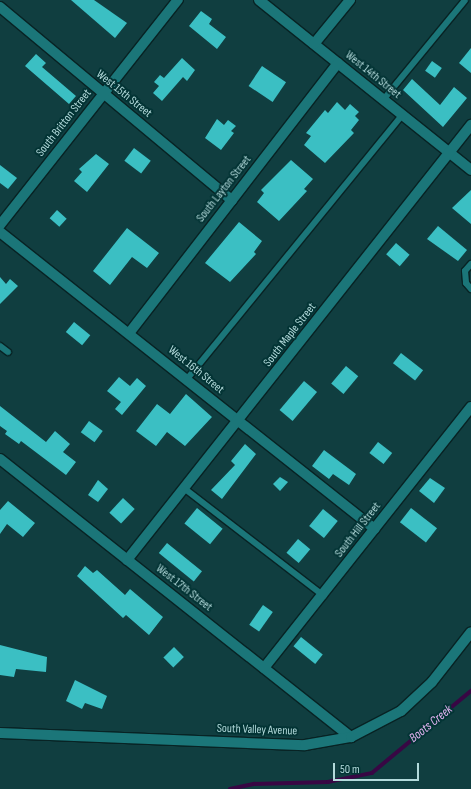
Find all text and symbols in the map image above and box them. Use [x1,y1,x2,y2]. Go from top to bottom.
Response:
street label: West 14th Street [342,48,404,102]
street label: West 15th Street [93,67,155,121]
street label: South Britton Street [33,86,95,160]
street label: South Layton Street [194,153,254,225]
street label: South Maple Street [261,300,319,370]
street label: West 16th Street [165,343,227,397]
street label: South Hill Street [332,500,384,560]
street label: West 17th Street [153,562,215,614]
water label: Boots Creek [406,702,456,746]
street label: South Valley Avenue [216,721,298,739]
scale bar [335,755,421,781]
text: 50 m [340,762,360,777]

